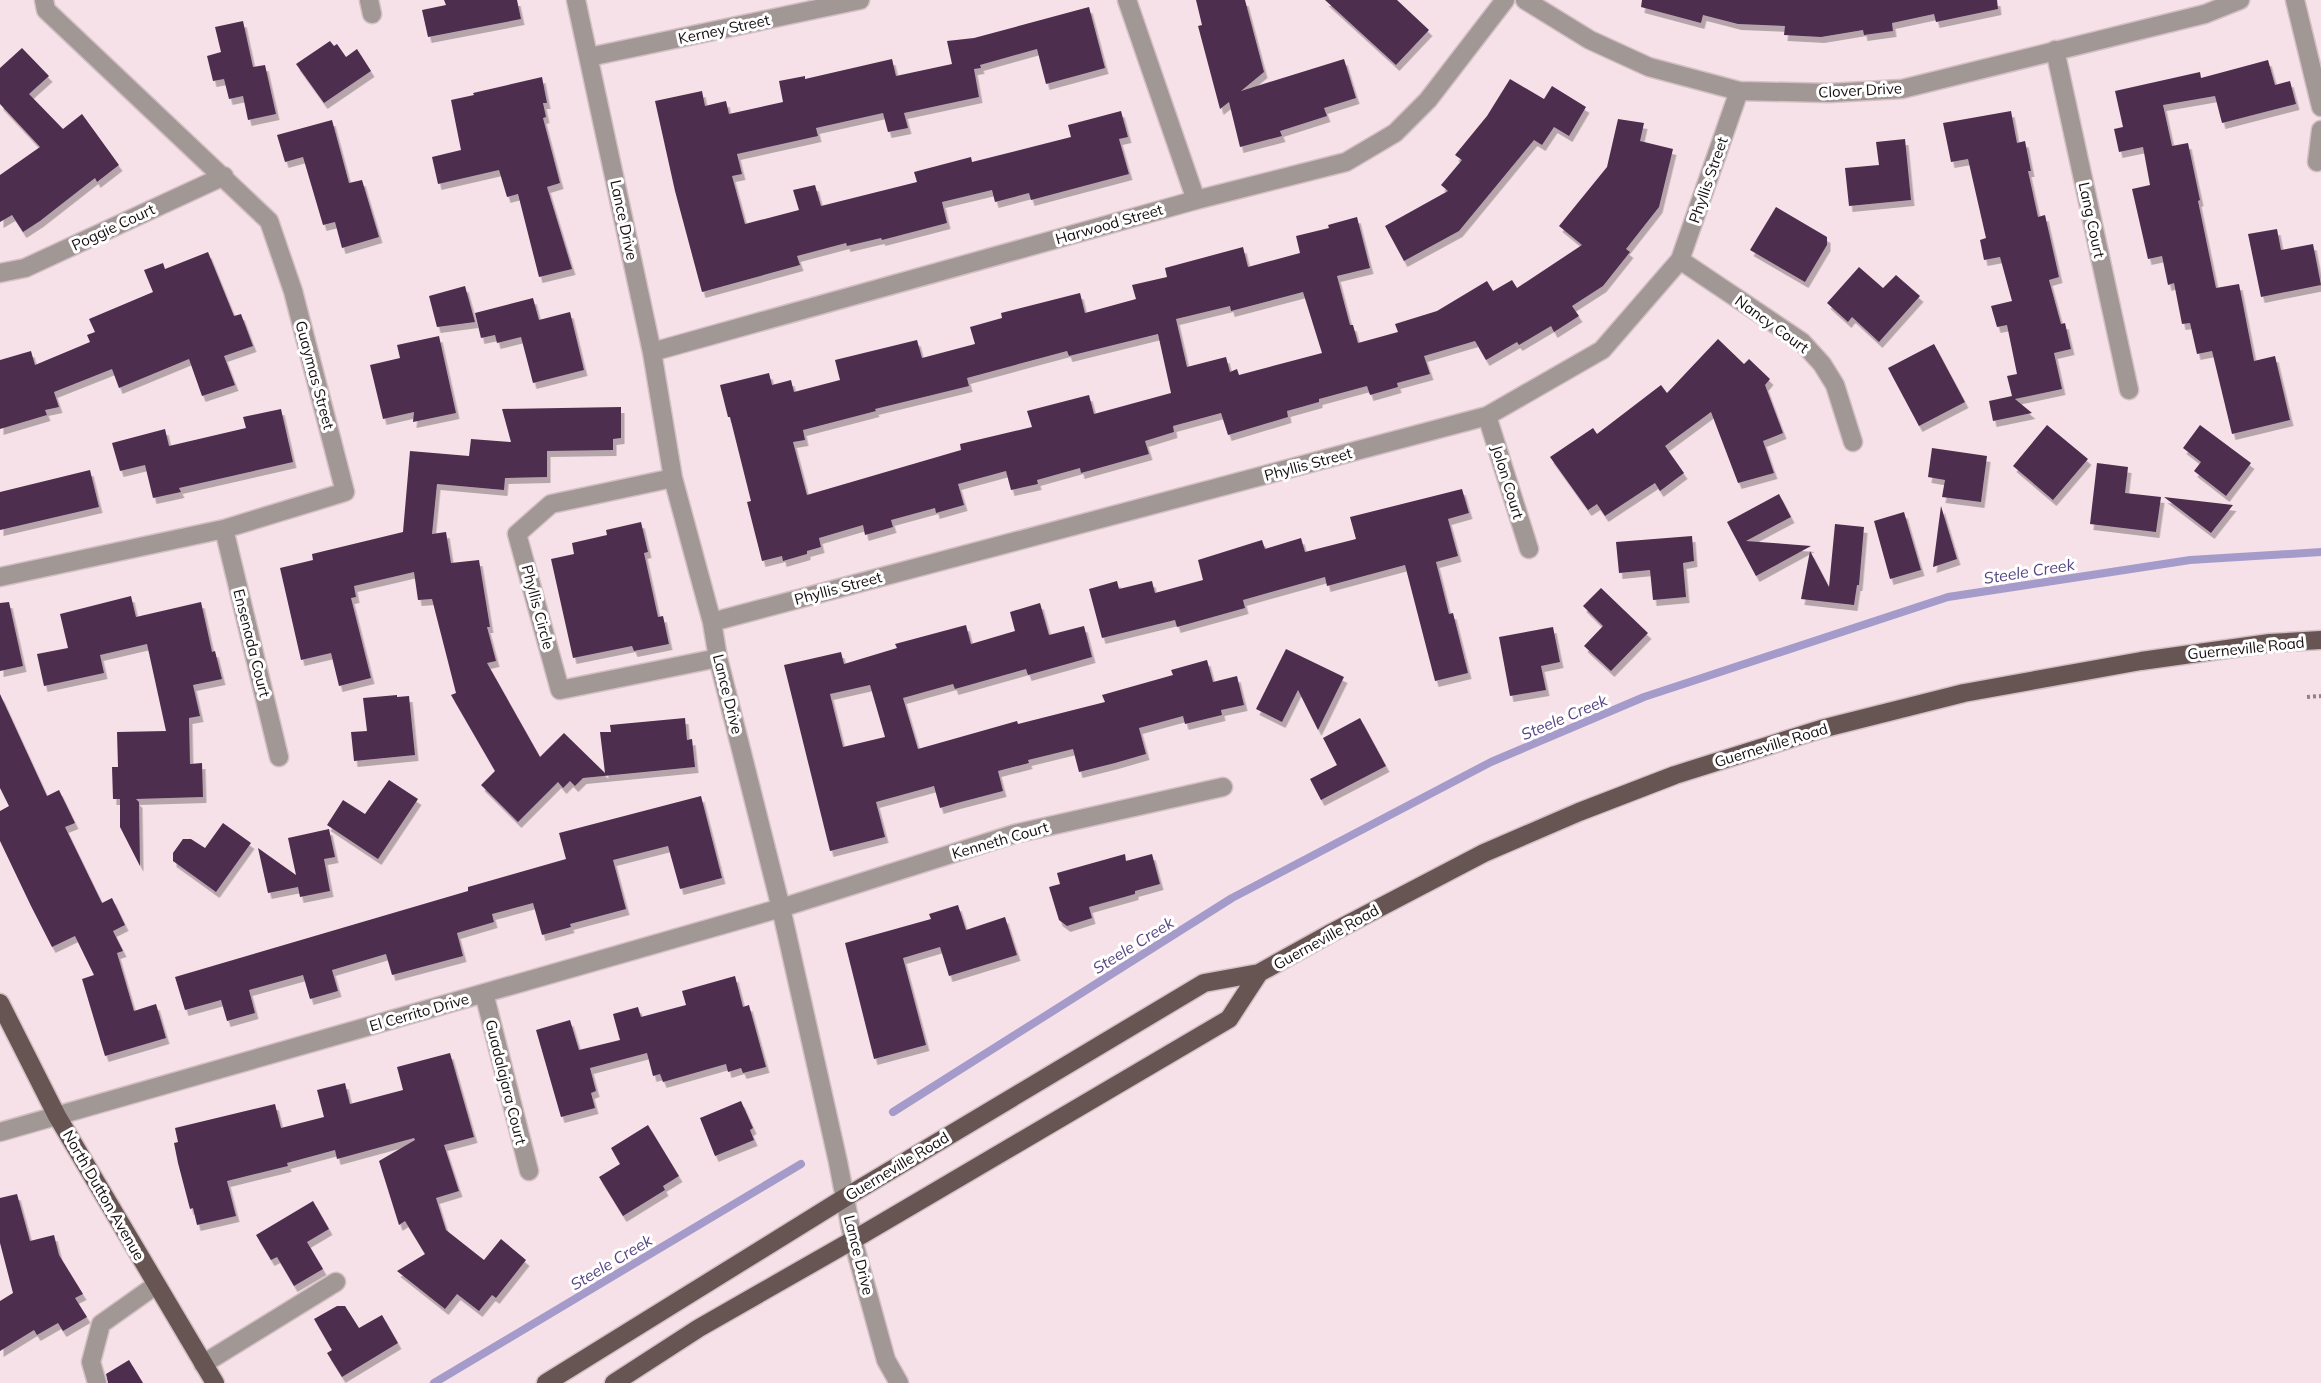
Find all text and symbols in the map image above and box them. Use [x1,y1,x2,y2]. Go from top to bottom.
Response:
street label: Kerney Street [676,10,772,48]
street label: Clover Drive [1818,78,1902,102]
street label: Phyllis Street [1684,134,1732,226]
street label: Lance Drive [606,178,642,262]
street label: Lang Court [2075,180,2109,260]
street label: Poggie Court [68,199,158,255]
street label: Harwood Street [1053,200,1165,248]
street label: Nancy Court [1731,291,1813,357]
street label: Guaymas Street [291,319,339,431]
street label: Phyllis Street [1262,443,1354,485]
street label: Jolon Court [1488,443,1528,521]
water label: Steele Creek [1982,554,2077,588]
street label: Phyllis Circle [518,563,558,651]
street label: Phyllis Street [792,567,884,609]
street label: Ensenada Court [229,587,275,699]
street label: Guerneville Road [2187,632,2305,664]
street label: Lance Drive [709,652,747,736]
water label: Steele Creek [1518,690,1611,744]
street label: Guerneville Road [1712,719,1830,771]
street label: Kenneth Court [950,817,1050,863]
street label: Guerneville Road [1270,900,1382,974]
water label: Steele Creek [1089,912,1178,978]
street label: El Cerrito Drive [367,989,471,1035]
street label: Guadalajara Court [481,1018,531,1146]
street label: North Dutton Avenue [59,1127,149,1263]
street label: Guerneville Road [842,1128,952,1204]
street label: Lance Drive [840,1213,878,1297]
water label: Steele Creek [566,1229,656,1294]

